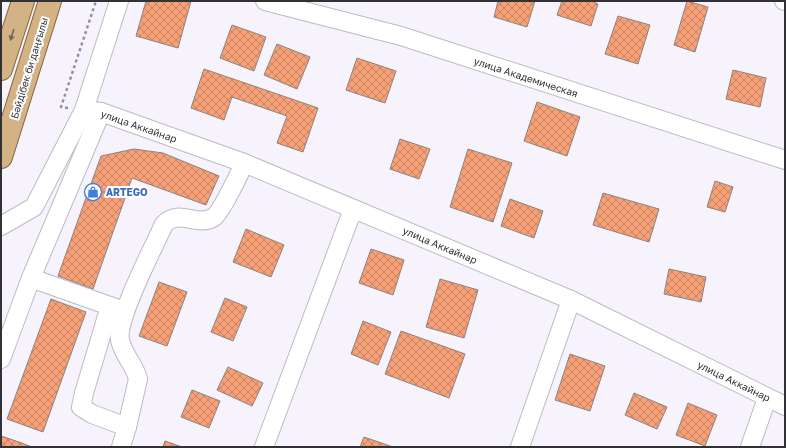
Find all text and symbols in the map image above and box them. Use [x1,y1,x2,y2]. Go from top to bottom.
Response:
street label: Бәйдібек би даңғылы [8,16,50,120]
one-way arrow [9,29,15,41]
street label: улица Академическая [472,54,580,100]
street label: улица Аккайнар [99,107,179,145]
shop icon: ARTEGO [83,182,103,202]
place label: ARTEGO [106,186,148,198]
street label: улица Аккайнар [401,224,479,266]
street label: улица Аккайнар [696,358,772,404]

